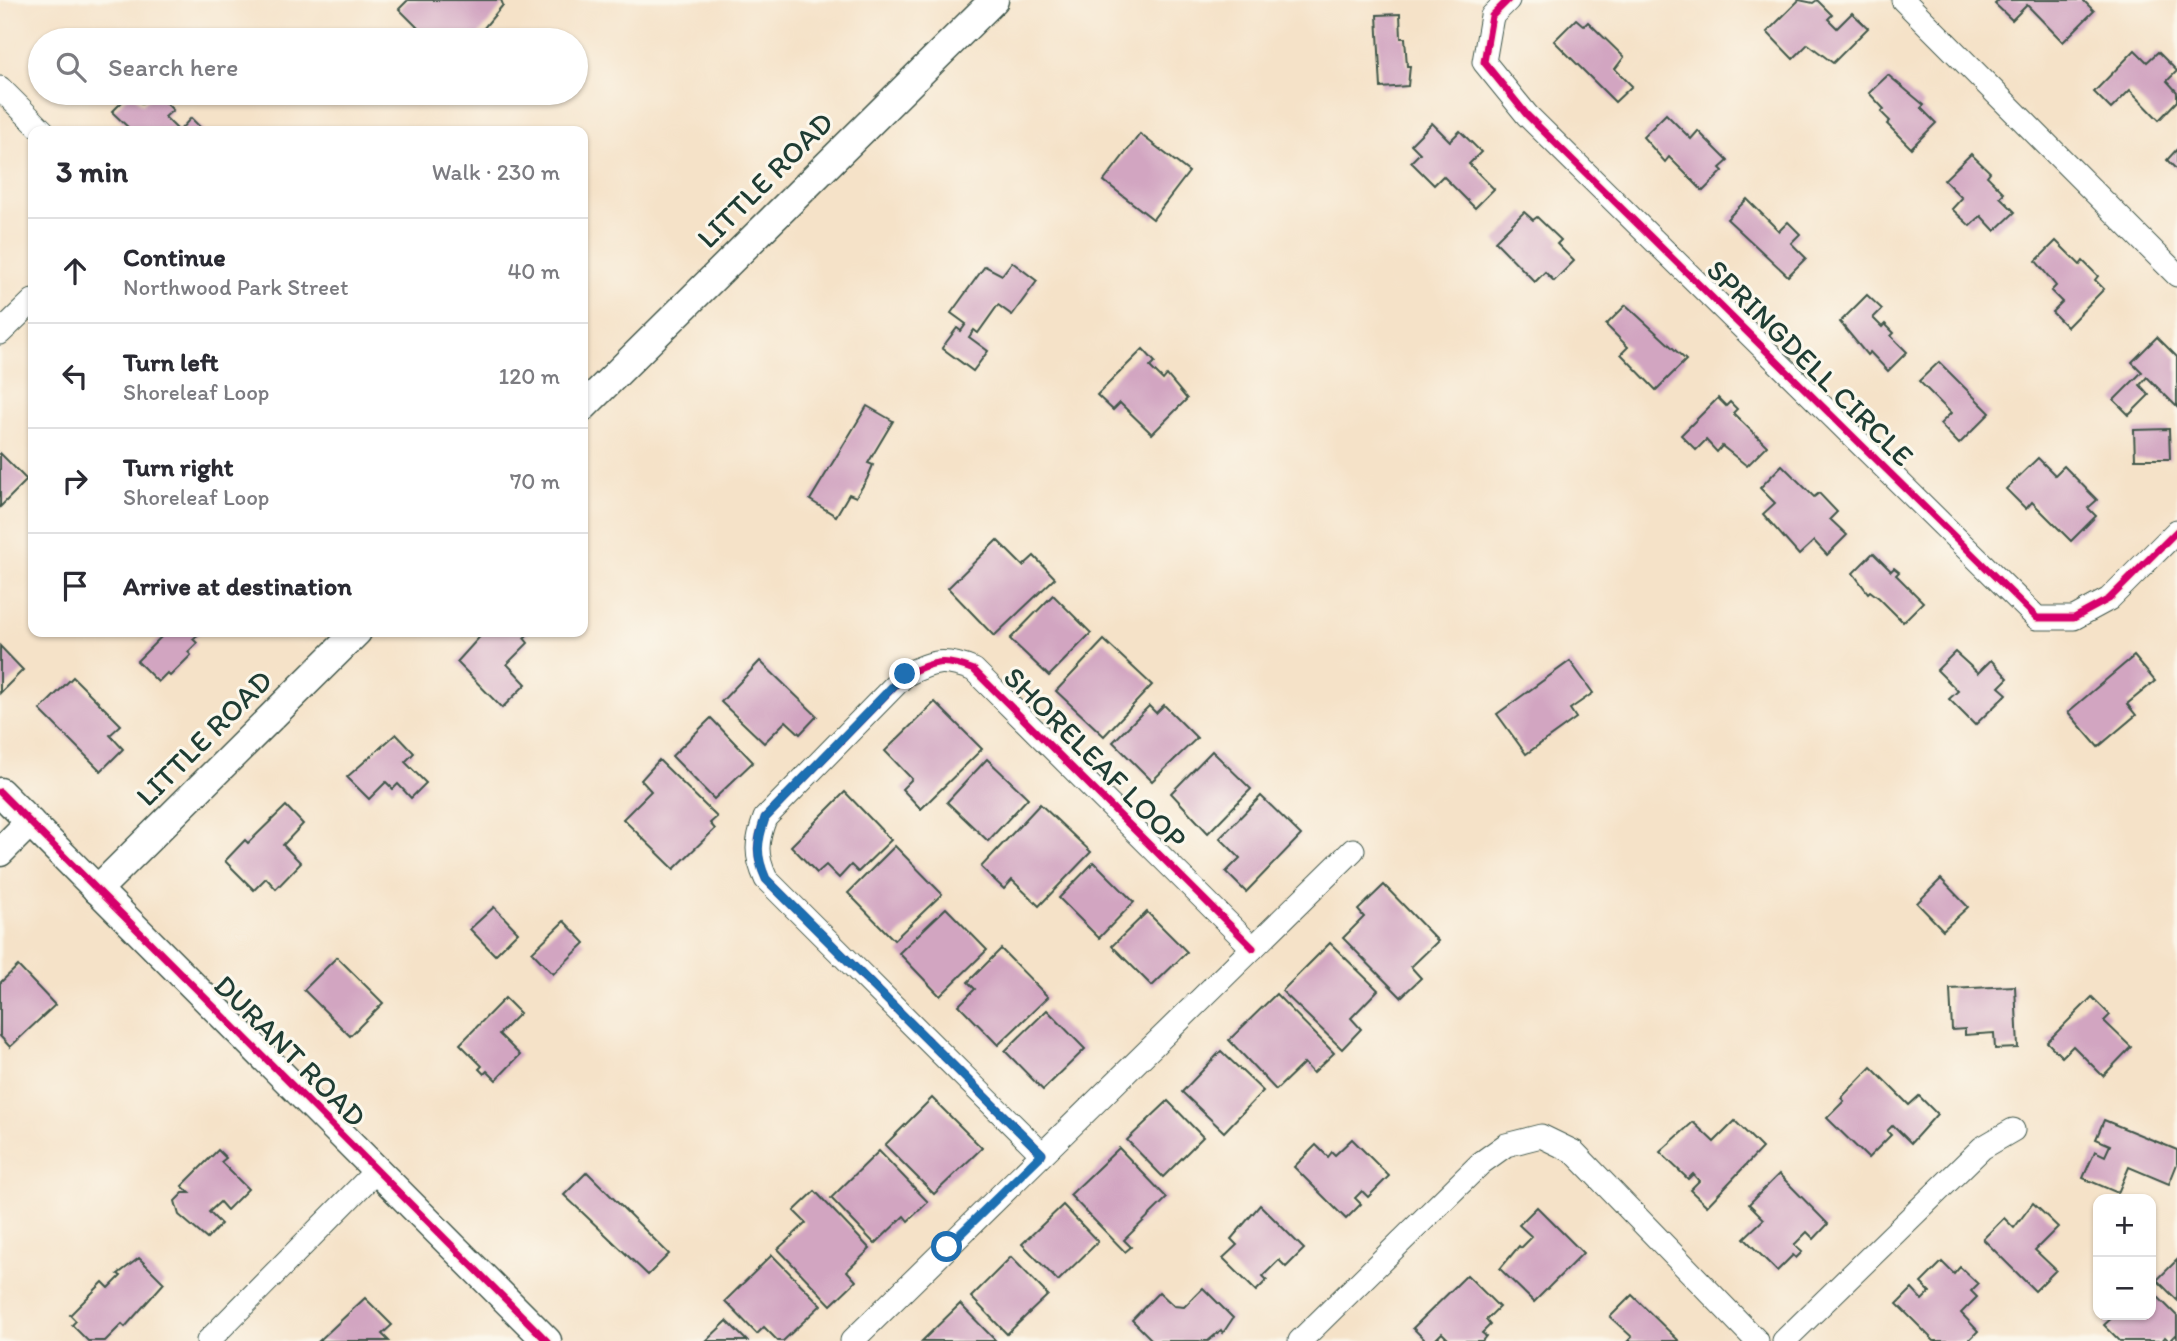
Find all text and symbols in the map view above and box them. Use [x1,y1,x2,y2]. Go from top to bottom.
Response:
search box [28,28,588,105]
icon: search [52,48,90,86]
text: Search here [108,51,238,83]
street label: LITTLE ROAD [689,104,841,256]
text: 3 min [56,153,128,190]
text: Walk · 230 m [432,158,560,186]
text: Continue [123,241,226,273]
street label: SPRINGDELL CIRCLE [1699,251,1922,474]
icon: ahead [56,252,94,290]
text: 40 m [507,257,560,285]
text: Northwood Park Street [123,273,349,301]
text: Turn left [123,346,219,378]
icon: left [56,357,94,395]
text: 120 m [499,362,560,390]
text: Shoreleaf Loop [123,378,269,406]
text: Turn right [123,451,234,483]
icon: right [56,462,94,500]
text: 70 m [510,467,560,495]
text: Shoreleaf Loop [123,483,269,511]
icon: arrive [56,567,94,605]
text: Arrive at destination [123,570,352,602]
route end [889,658,920,689]
street label: SHORELEAF LOOP [996,658,1195,857]
street label: LITTLE ROAD [128,662,280,814]
street label: DURANT ROAD [206,967,374,1135]
map controls [2093,1194,2156,1320]
button: + [2093,1194,2156,1257]
route start [931,1231,962,1262]
button: − [2093,1257,2156,1320]

